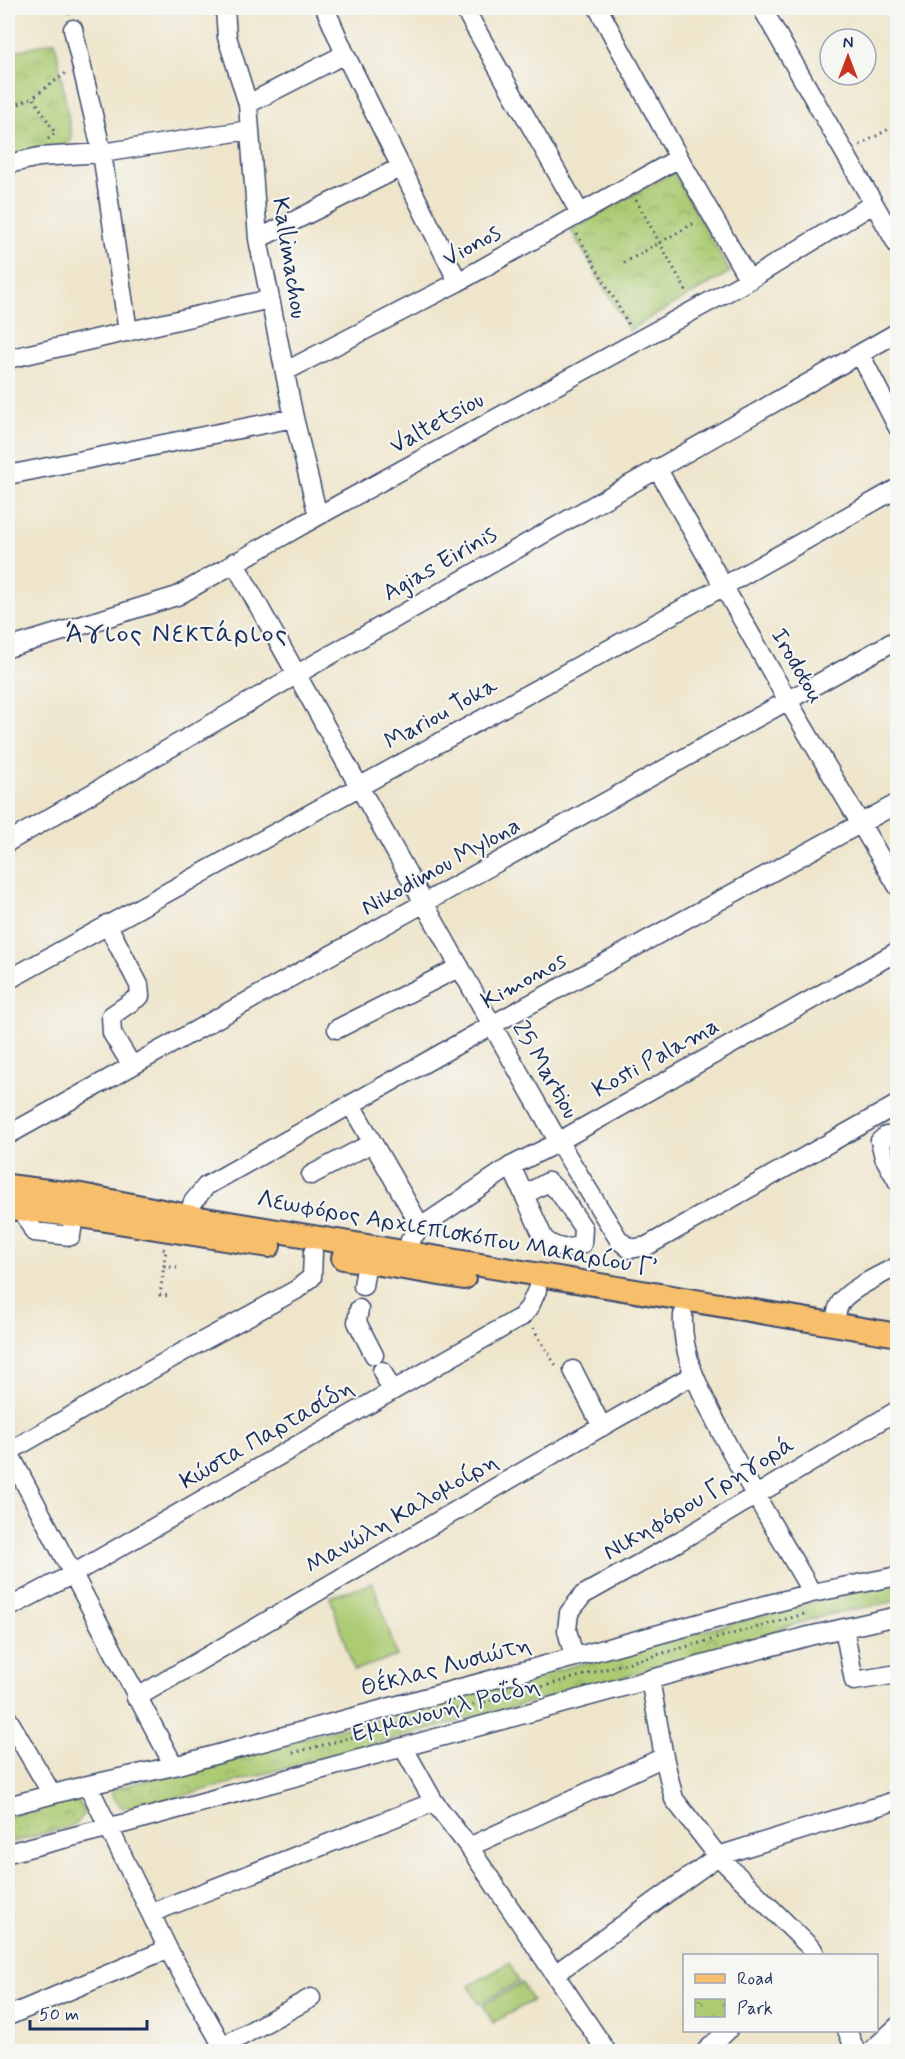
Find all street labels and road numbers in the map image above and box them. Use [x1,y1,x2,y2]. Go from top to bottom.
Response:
street label: Kallimachou [264,195,314,321]
street label: Vionos [437,217,507,275]
street label: Valtetsiou [384,384,490,462]
street label: Agias Eirinis [377,519,503,609]
street label: Irodotou [763,623,831,709]
street label: Mariou Toka [379,670,503,758]
street label: Nikodimou Mylona [356,810,526,924]
street label: Kimonos [476,945,573,1017]
street label: Kosti Palama [587,1010,725,1106]
street label: 25 Martiou [504,1015,586,1125]
street label: Λεωφόρος Αρχιεπισκόπου Μακαρίου Γ’ [255,1184,659,1284]
street label: Κώστα Παρτασίδη [175,1373,359,1497]
street label: Νικηφόρου Γρηγορά [598,1430,800,1568]
street label: Μανώλη Καλομοίρη [300,1446,504,1582]
street label: Θέκλας Λυσιώτη [357,1628,535,1705]
street label: Εμμανουήλ Ροΐδη [349,1670,543,1750]

